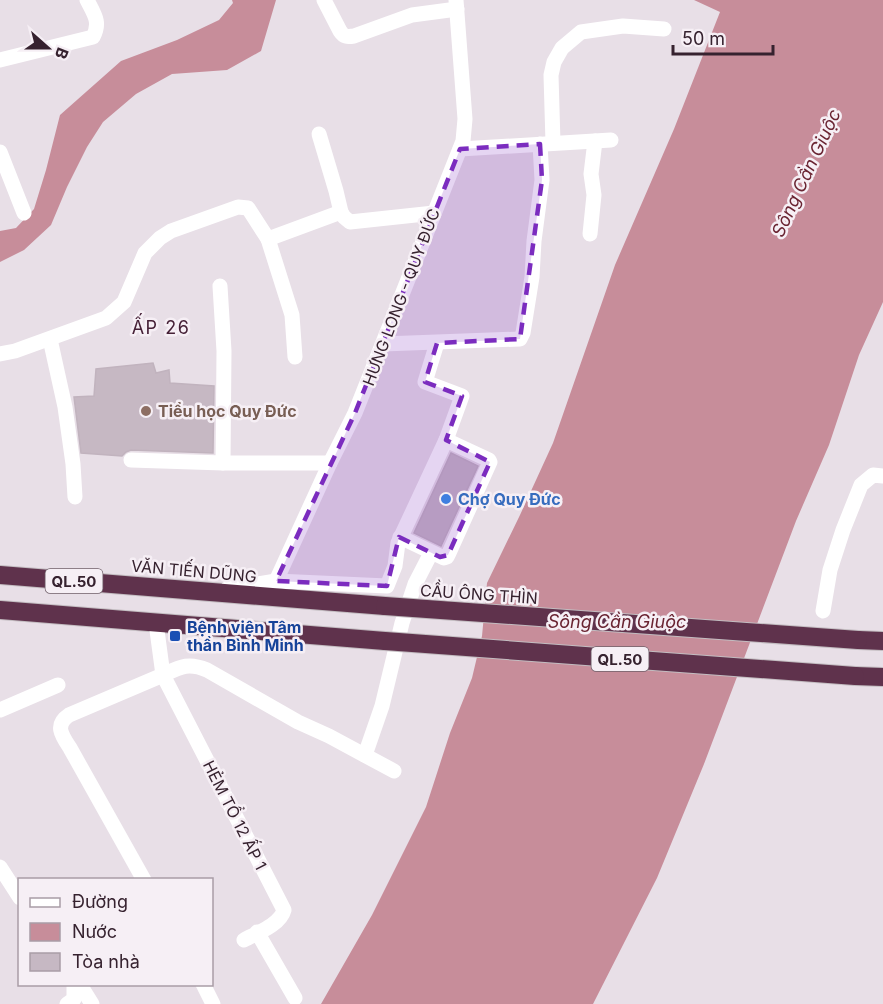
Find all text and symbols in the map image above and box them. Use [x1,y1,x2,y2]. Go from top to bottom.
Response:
north arrow [18,18,78,78]
scale bar [673,18,774,56]
text: 50 m [682,28,725,49]
text: B [51,45,73,62]
water label: Sông Cần Giuộc [767,106,845,240]
street label: HƯNG LONG - QUY ĐỨC [358,206,444,388]
district label: ẤP 26 [132,313,190,338]
place label: Tiểu học Quy Đức [158,401,297,421]
marker: Tiểu học Quy Đức [139,404,153,418]
place label: Chợ Quy Đức [458,489,561,509]
marker: Chợ Quy Đức [439,492,453,506]
street label: VĂN TIẾN DŨNG [130,554,258,586]
road number: QL.50 [46,569,103,593]
street label: CẦU ÔNG THÌN [420,578,539,608]
water label: Sông Cần Giuộc [548,611,686,632]
place label: Bệnh viện Tâm thần Bình Minh [187,617,304,655]
marker: Bệnh viện Tâm thần Bình Minh [168,629,182,643]
road number: QL.50 [592,647,648,671]
street label: HẺM TỔ 12 ẤP 1 [199,756,273,873]
legend [18,878,213,986]
text: Đường [72,891,128,912]
text: Nước [72,921,117,942]
text: Tòa nhà [72,951,140,972]

